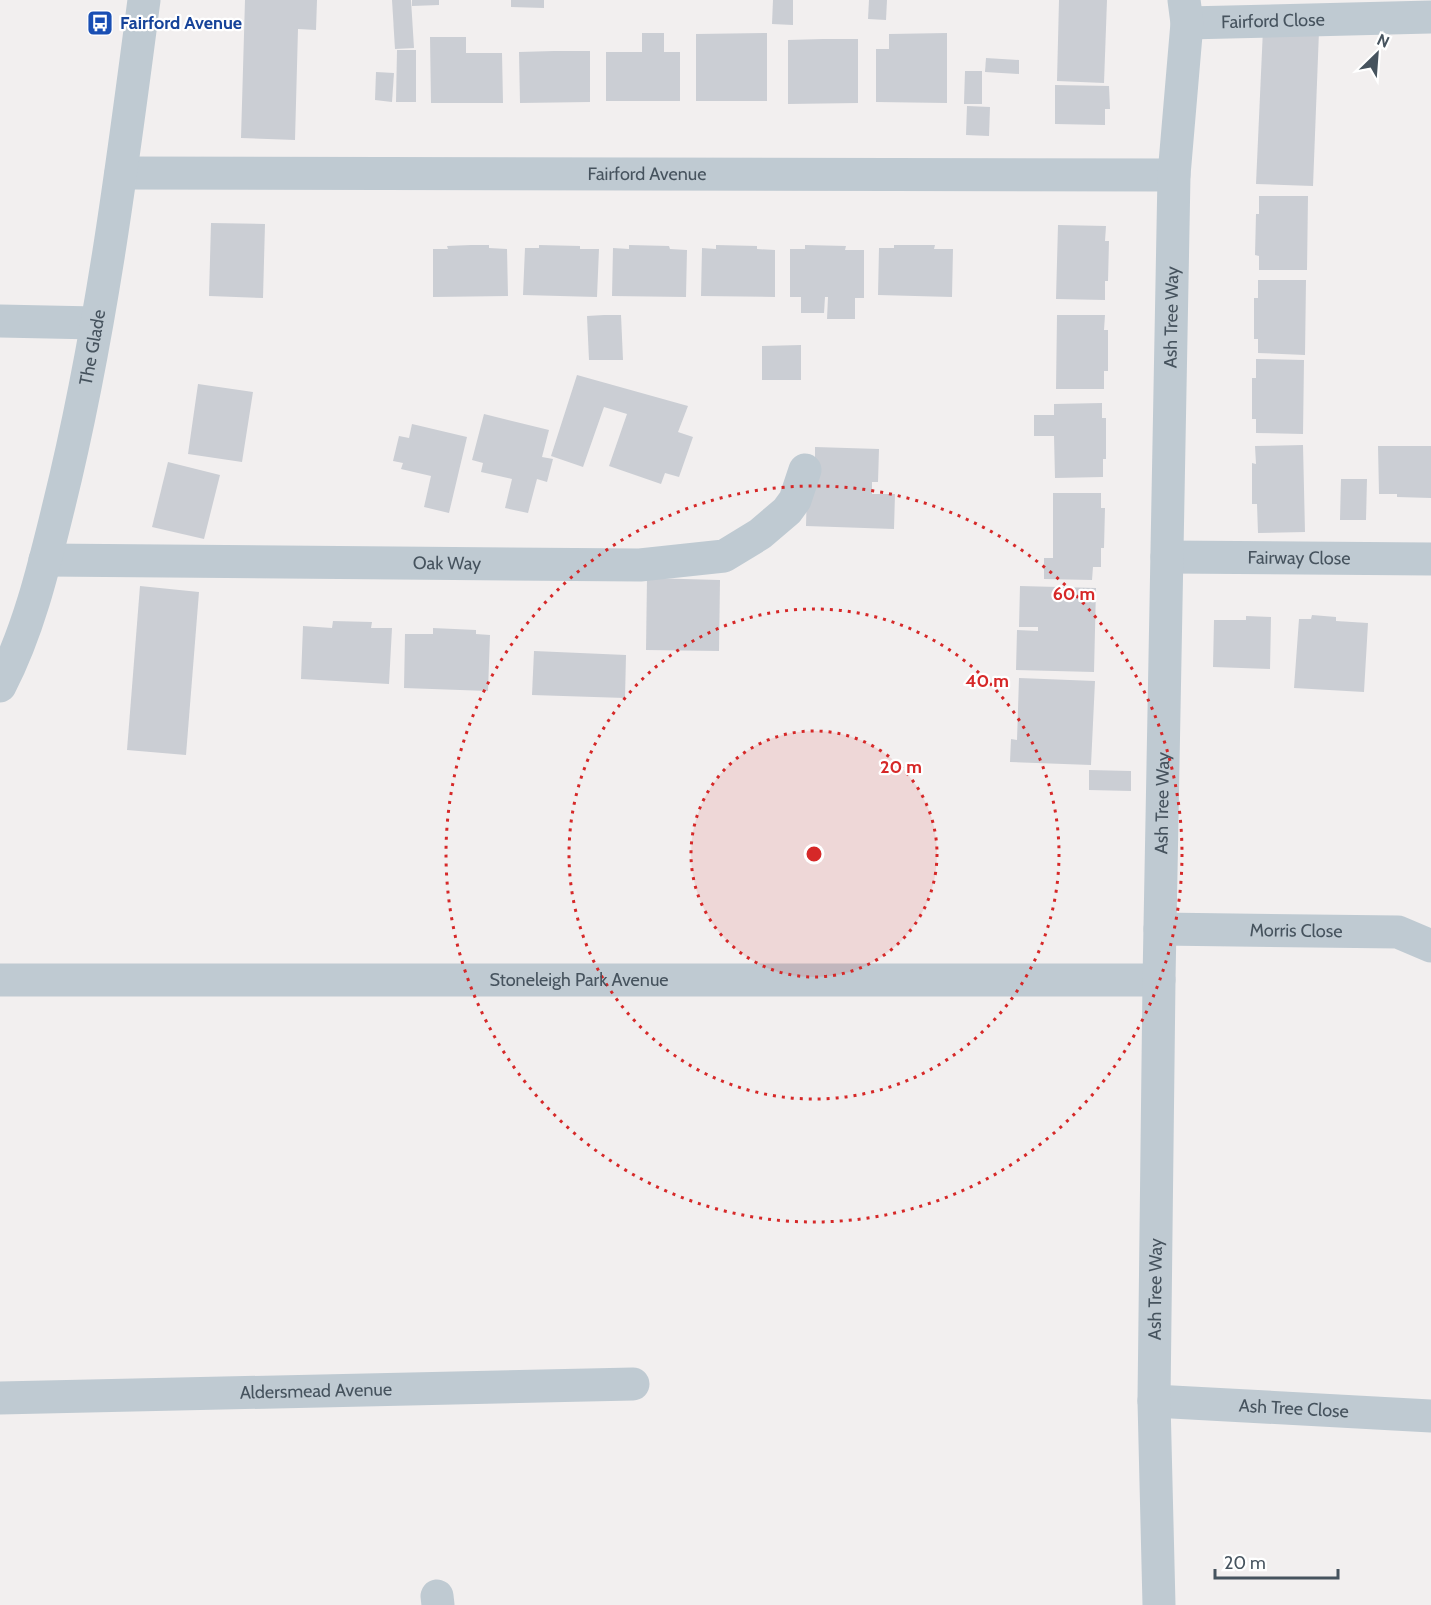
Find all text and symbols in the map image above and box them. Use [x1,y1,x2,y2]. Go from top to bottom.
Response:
bus stop icon: Fairford Avenue [85,8,115,38]
street label: Fairford Close [1221,9,1325,33]
place label: Fairford Avenue [120,12,242,34]
north arrow [1347,24,1407,84]
text: N [1374,30,1392,52]
street label: Fairford Avenue [588,163,706,185]
street label: Ash Tree Way [1159,266,1183,368]
street label: The Glade [75,308,110,387]
street label: Fairway Close [1248,547,1350,569]
street label: Oak Way [413,552,481,575]
text: 60 m [1053,583,1095,605]
text: 40 m [965,670,1009,692]
street label: Ash Tree Way [1150,752,1174,854]
text: 20 m [880,756,922,778]
centre of rings [804,844,824,864]
street label: Morris Close [1249,919,1343,942]
street label: Stoneleigh Park Avenue [489,969,669,991]
street label: Ash Tree Way [1144,1238,1167,1340]
street label: Aldersmead Avenue [240,1378,392,1404]
street label: Ash Tree Close [1238,1395,1349,1423]
scale bar [1215,1542,1338,1580]
text: 20 m [1224,1552,1266,1574]

